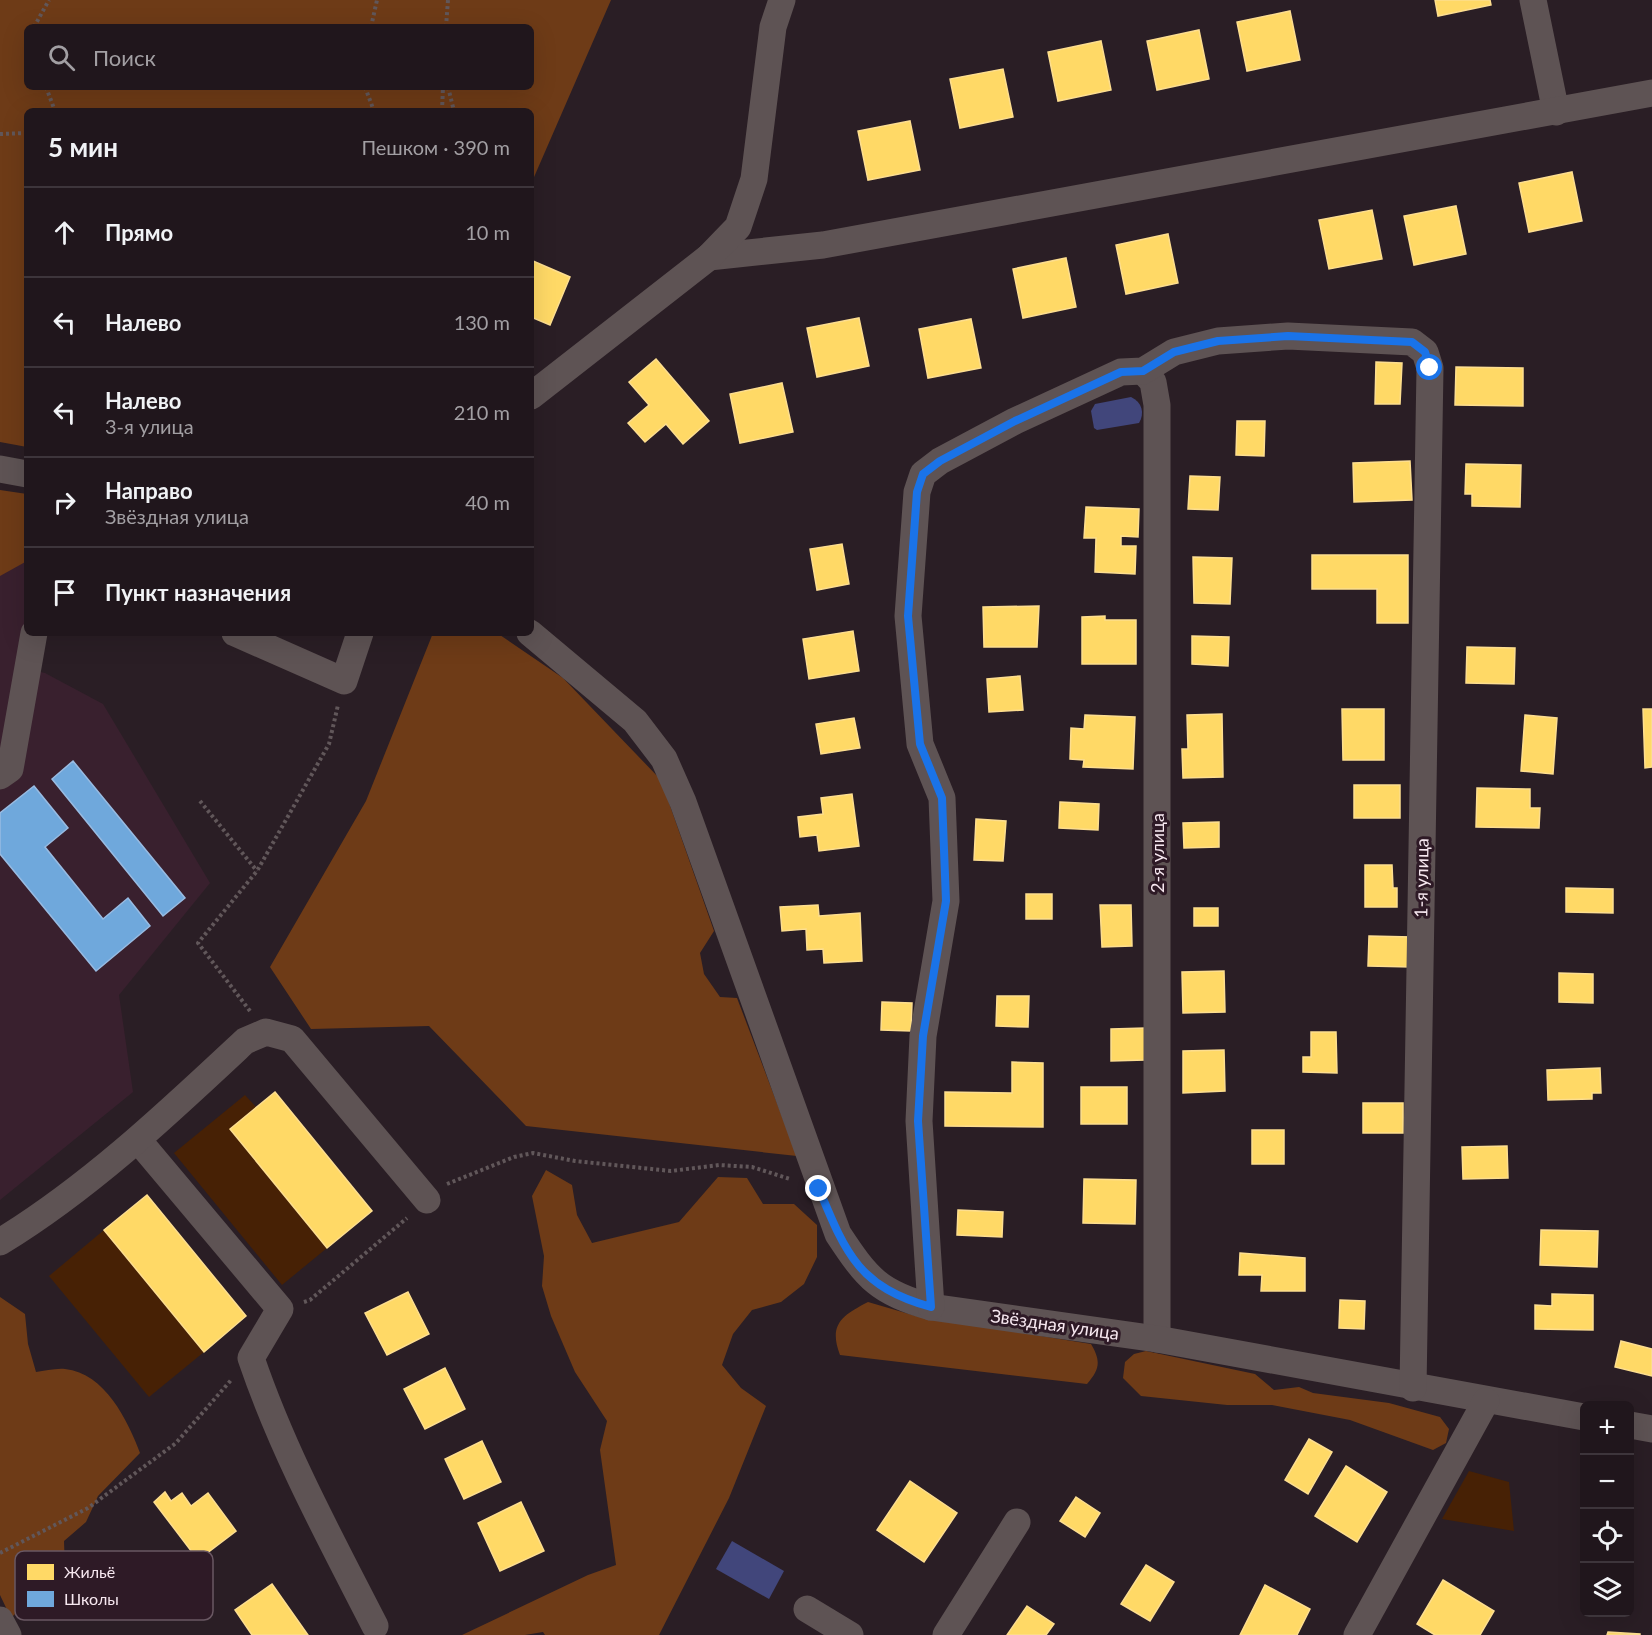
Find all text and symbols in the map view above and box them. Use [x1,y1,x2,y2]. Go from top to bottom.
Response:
search box [24,24,534,90]
icon: search [45,41,78,74]
text: Поиск [93,44,156,71]
text: 5 мин [48,131,118,163]
text: Пешком · 390 m [361,135,510,159]
icon: ahead [48,216,81,249]
text: Прямо [105,219,173,246]
text: 10 m [465,220,510,244]
icon: left [48,306,81,339]
text: Налево [105,309,181,336]
text: 130 m [454,310,510,334]
route start [1416,354,1442,380]
text: Налево [105,387,181,414]
icon: left [48,396,81,429]
text: 210 m [454,400,510,424]
text: 3-я улица [105,414,194,438]
text: Направо [105,477,193,504]
icon: right [48,486,81,519]
text: 40 m [465,490,510,514]
text: Звёздная улица [105,504,249,528]
icon: arrive [48,576,81,609]
text: Пункт назначения [105,579,291,606]
street label: 2-я улица [1146,813,1168,893]
street label: 1-я улица [1409,838,1433,918]
route end [805,1175,831,1201]
street label: Звёздная улица [989,1304,1121,1344]
map controls [1580,1401,1634,1617]
button: + [1580,1401,1634,1455]
button: − [1580,1455,1634,1509]
button: locate [1580,1509,1634,1563]
legend [15,1551,213,1620]
text: Жильё [64,1562,115,1581]
button: layers [1580,1563,1634,1617]
text: Школы [64,1589,119,1608]

